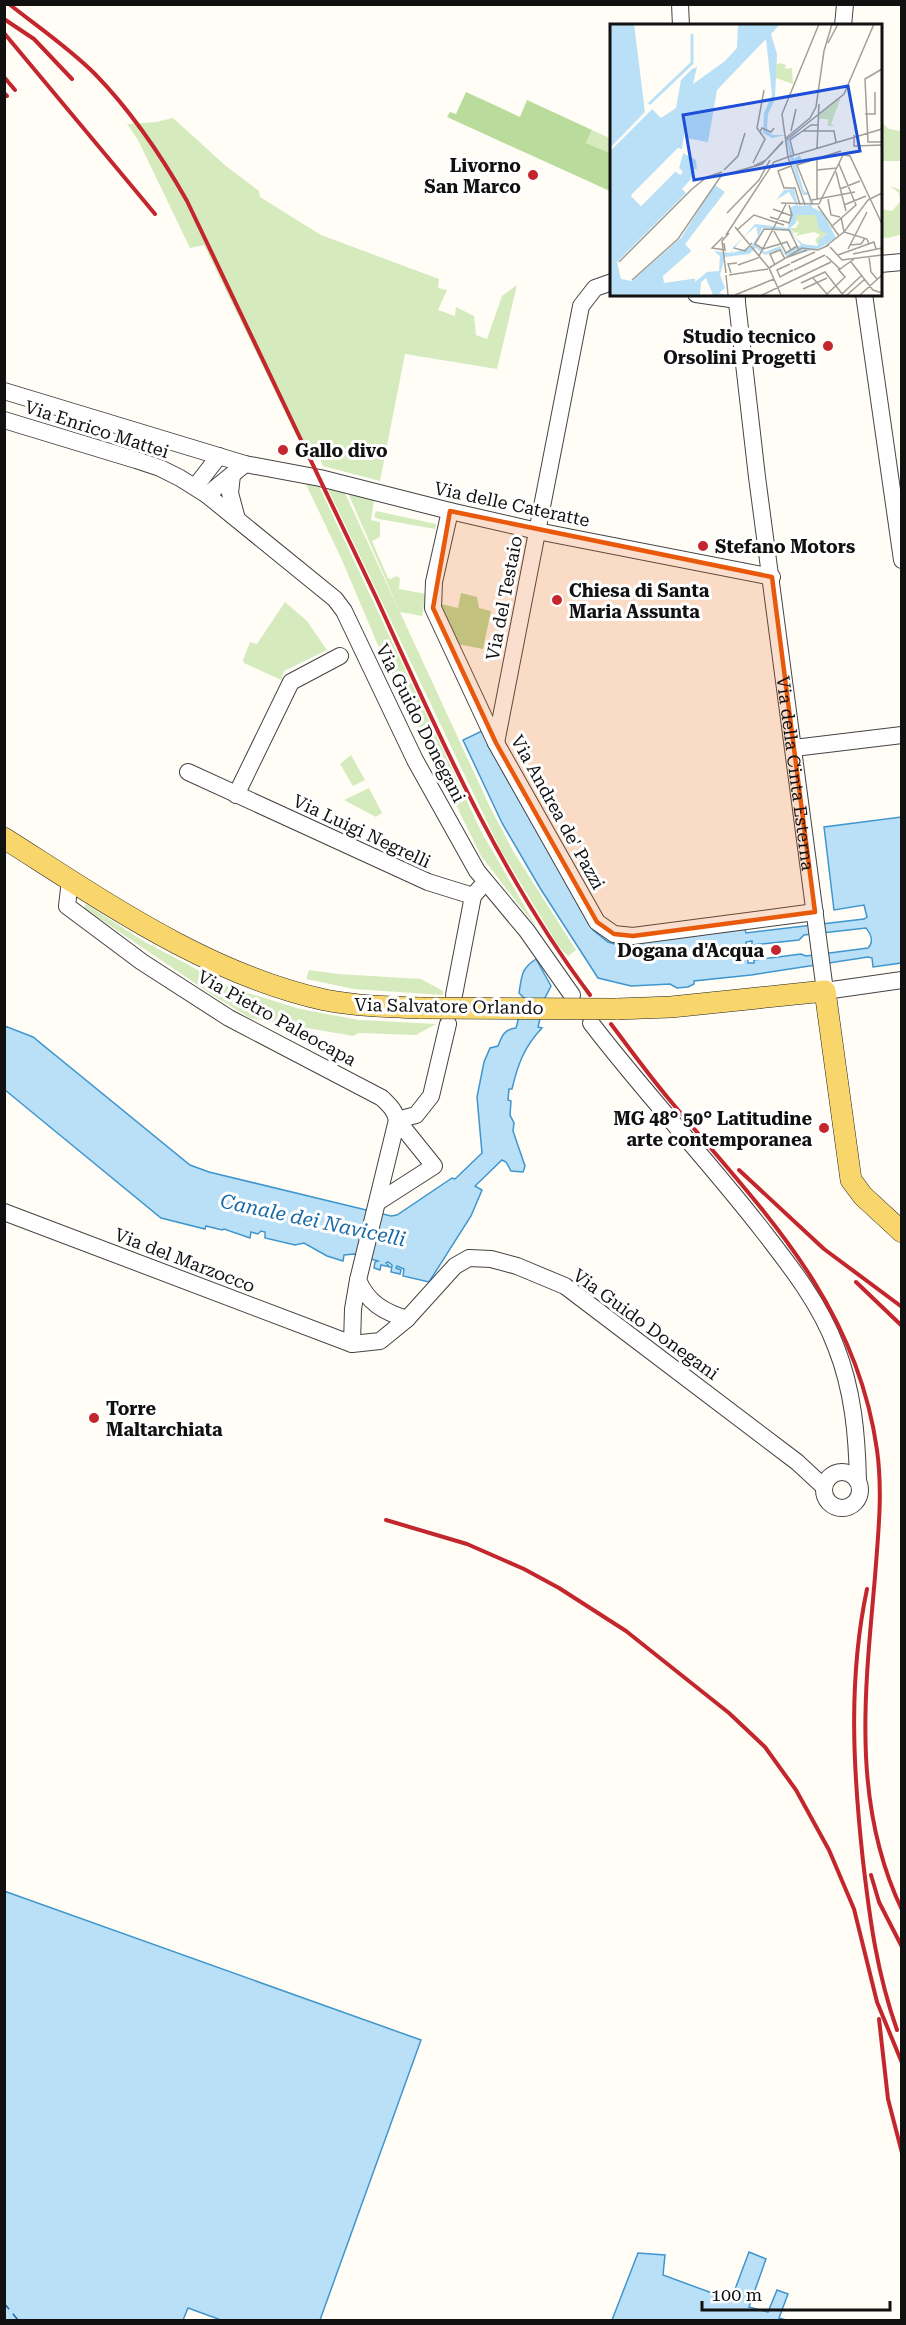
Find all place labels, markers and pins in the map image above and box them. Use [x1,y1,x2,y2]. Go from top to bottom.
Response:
place label: Livorno San Marco [424,155,521,197]
marker: Livorno San Marco [526,168,540,182]
place label: Studio tecnico Orsolini Progetti [663,326,816,368]
marker: Studio tecnico Orsolini Progetti [821,339,835,353]
place label: Gallo divo [295,440,388,461]
marker: Gallo divo [276,443,290,457]
place label: Stefano Motors [715,536,855,557]
marker: Stefano Motors [696,539,710,553]
place label: Chiesa di Santa Maria Assunta [569,580,710,622]
marker: Chiesa di Santa Maria Assunta [550,593,564,607]
place label: Dogana d'Acqua [617,940,764,961]
marker: Dogana d'Acqua [769,943,783,957]
place label: MG 48° 50° Latitudine arte contemporanea [613,1108,812,1150]
marker: MG 48° 50° Latitudine arte contemporanea [817,1121,831,1135]
place label: Torre Maltarchiata [106,1398,223,1440]
marker: Torre Maltarchiata [87,1411,101,1425]

